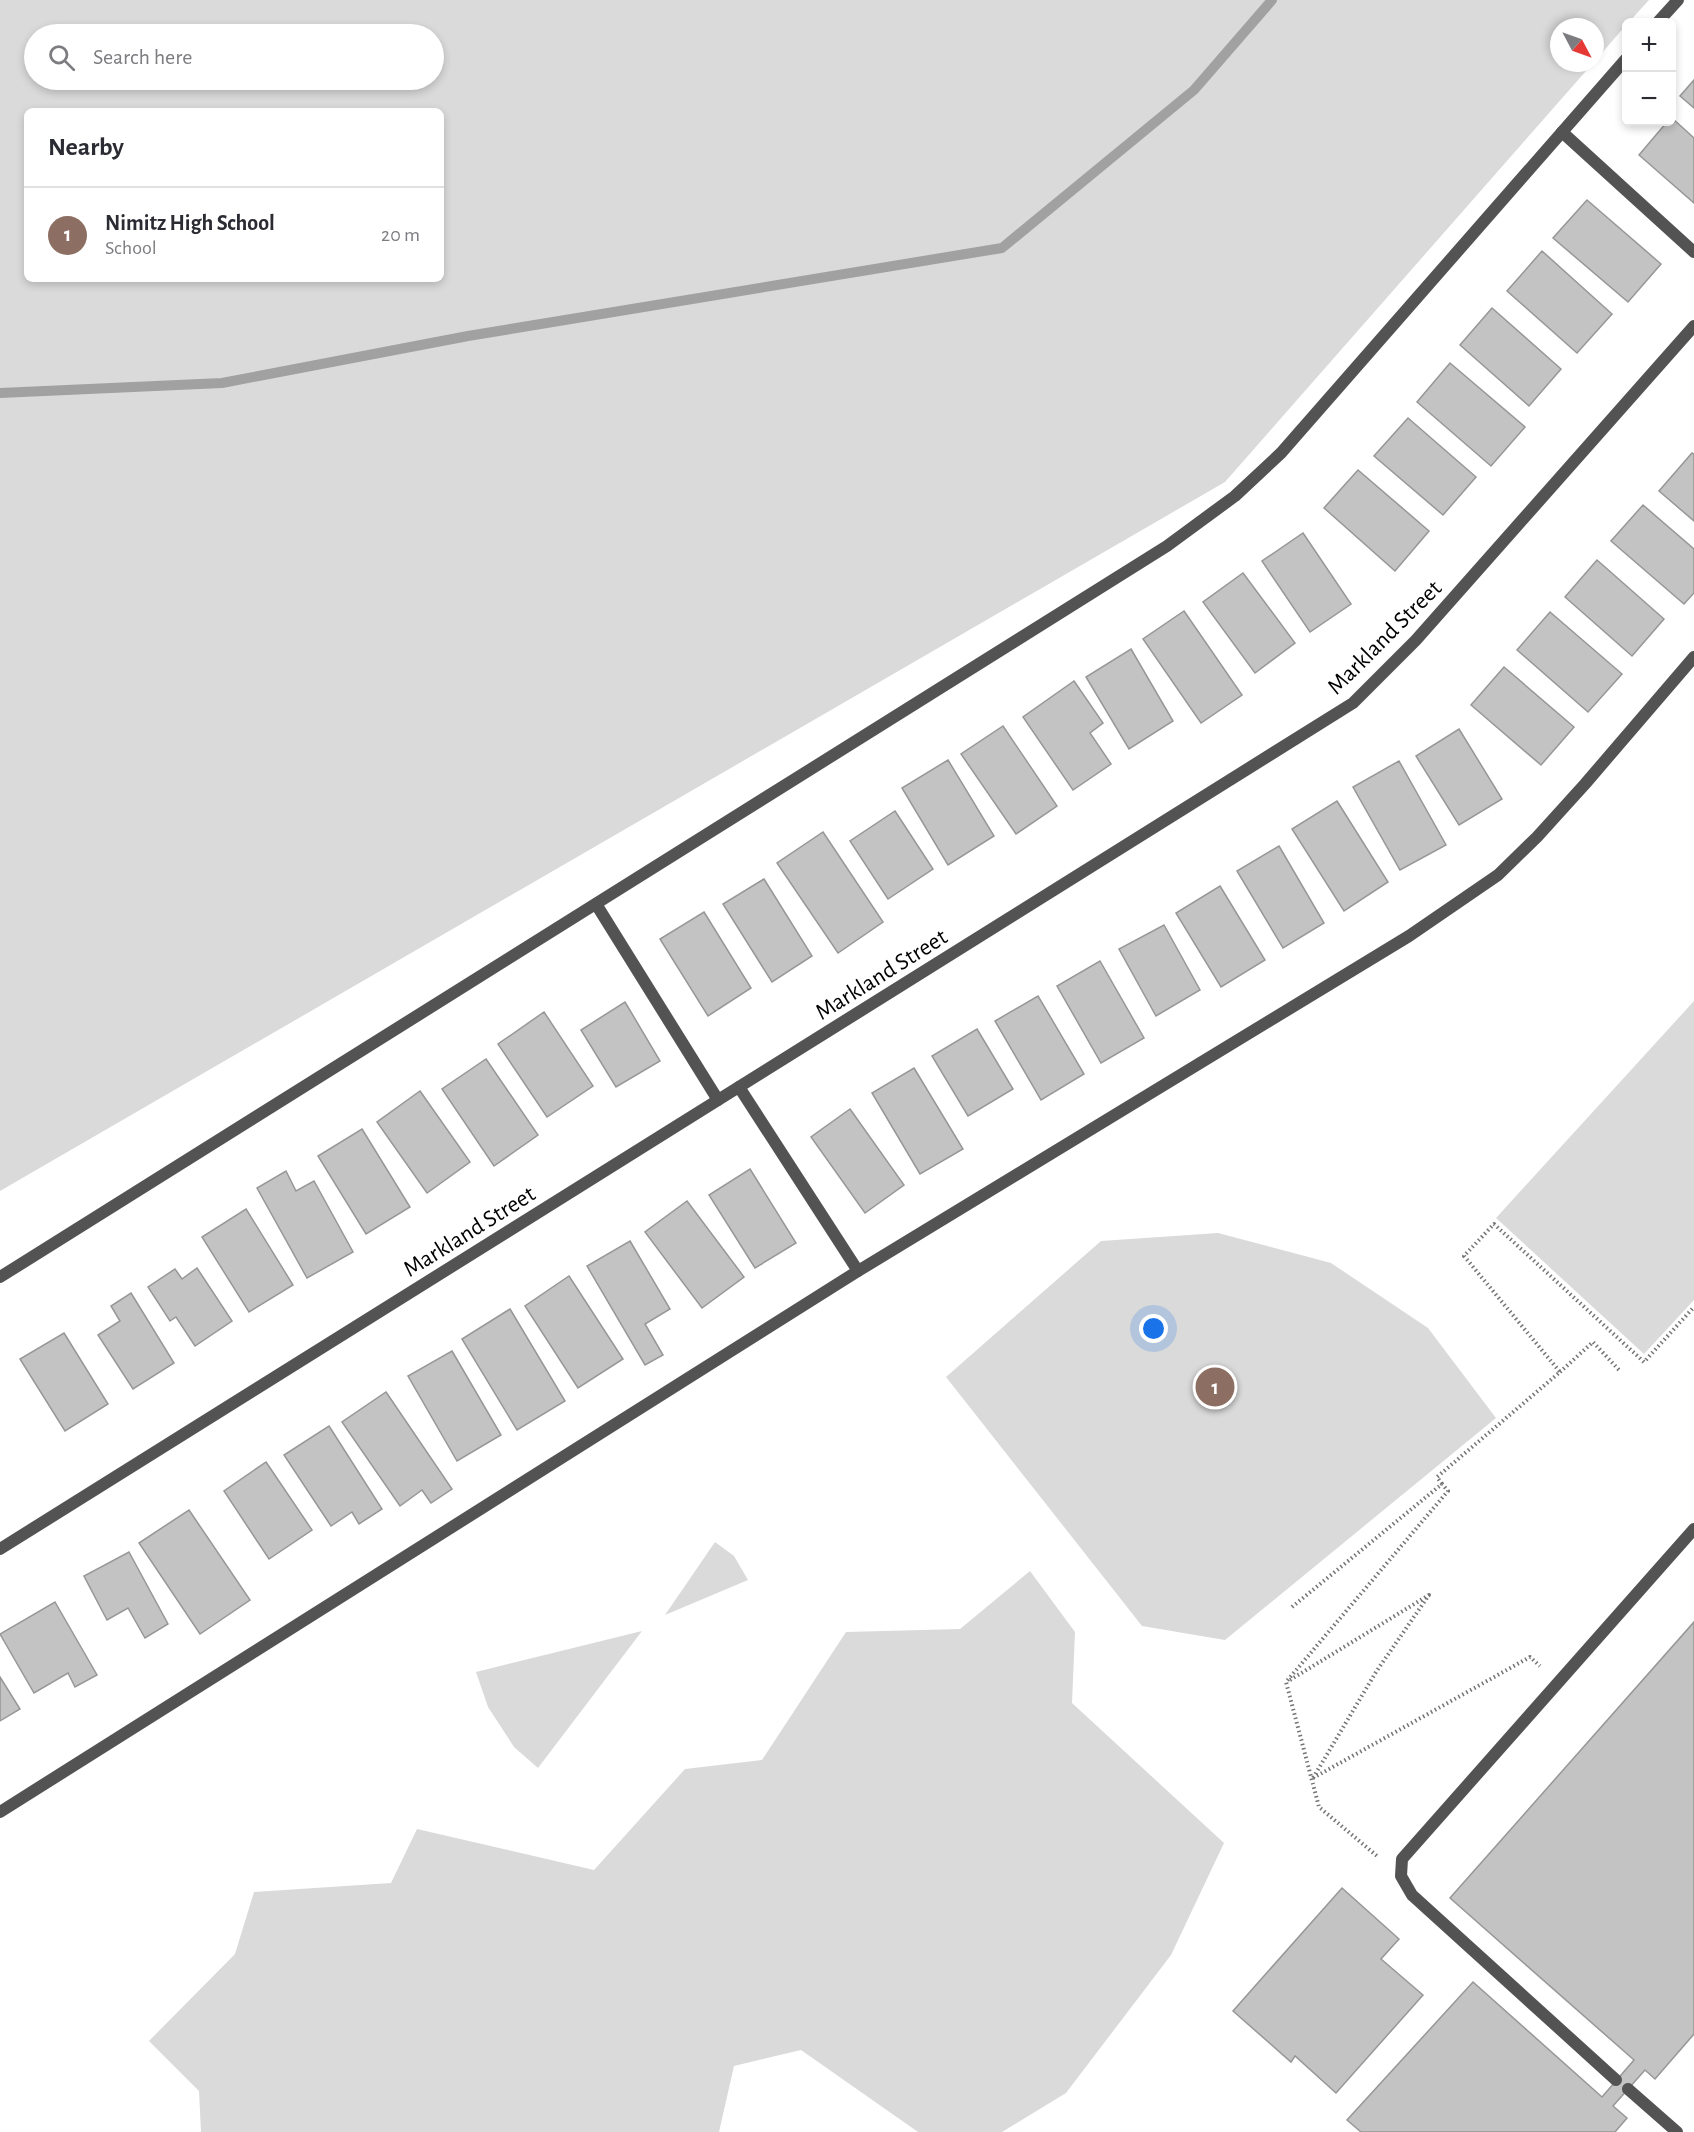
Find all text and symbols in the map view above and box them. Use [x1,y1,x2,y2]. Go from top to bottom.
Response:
north arrow [1550,18,1604,72]
map controls [1622,18,1676,126]
button: + [1622,18,1676,72]
search box [24,24,444,90]
icon: search [45,41,78,74]
text: Search here [93,46,192,68]
button: − [1622,72,1676,126]
text: Nearby [48,134,124,160]
text: Nimitz High School [105,212,275,234]
text: 1 [64,225,71,245]
text: 20 m [381,225,420,245]
text: School [105,238,157,258]
street label: Markland Street [1323,576,1447,699]
street label: Markland Street [811,925,952,1025]
street label: Markland Street [399,1182,540,1282]
your location [1139,1314,1168,1343]
pin: 1 [1196,1364,1234,1410]

